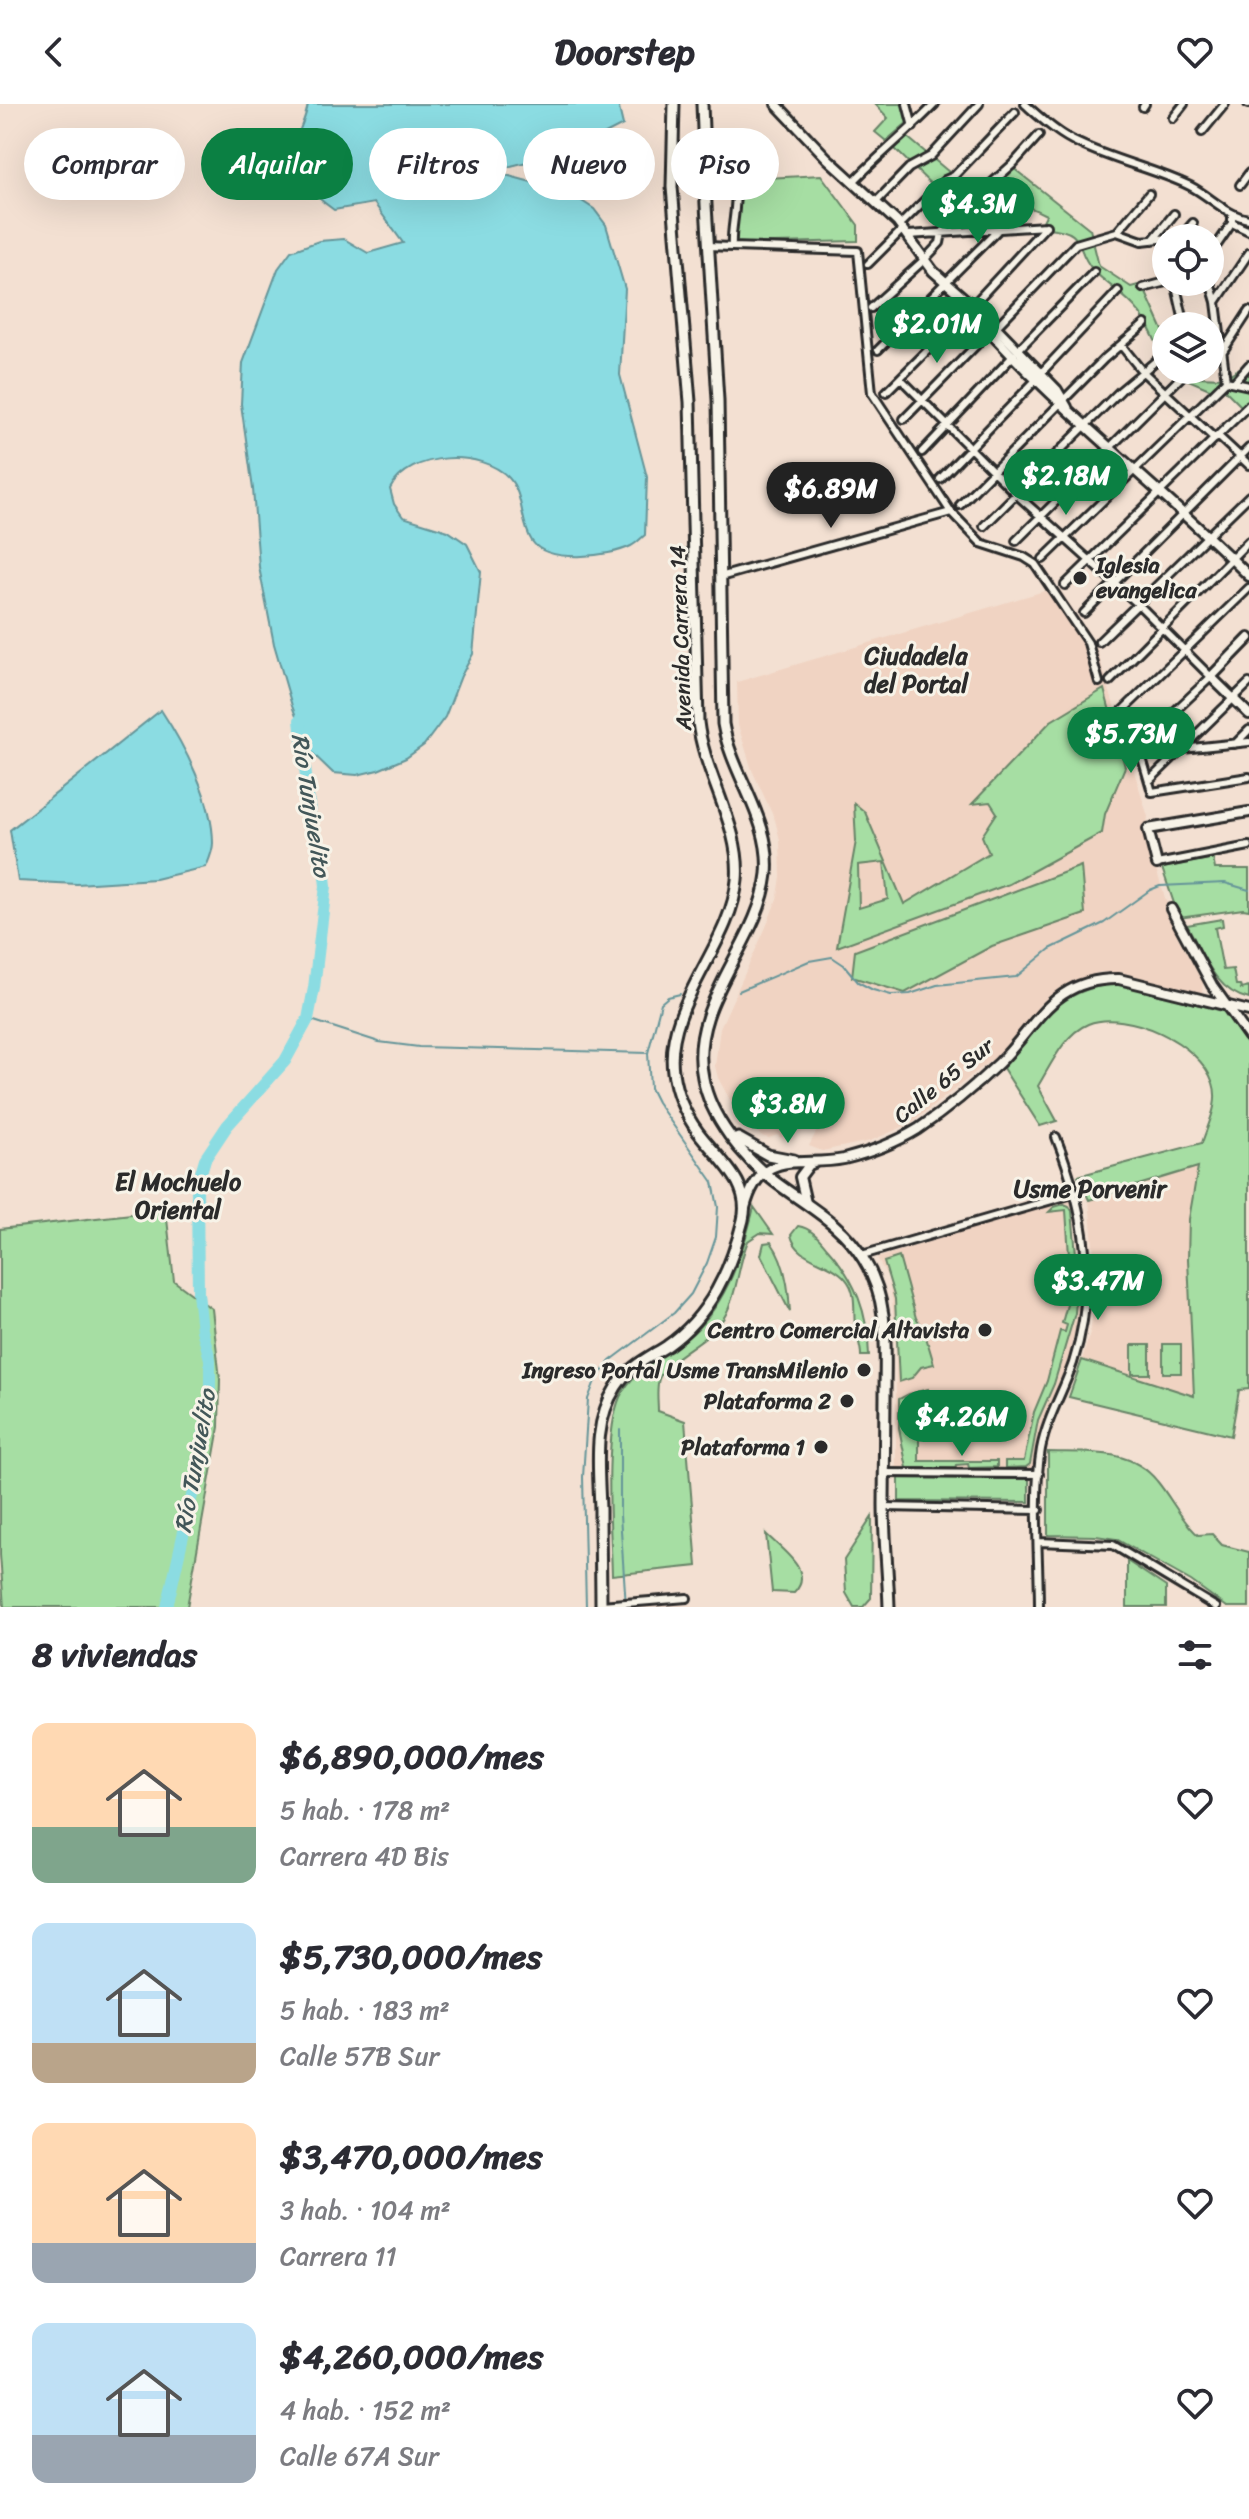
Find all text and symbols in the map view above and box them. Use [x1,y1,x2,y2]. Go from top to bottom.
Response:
text: Doorstep [554,20,695,84]
icon: back [32,30,76,74]
icon: heart [1173,30,1217,74]
chip: Comprar [24,128,185,200]
chip: Alquilar [201,128,353,200]
chip: Filtros [369,128,507,200]
chip: Nuevo [523,128,655,200]
chip: Piso [671,128,779,200]
pin: $4.3M [922,177,1034,245]
text: $4.3M [939,180,1017,226]
map controls [1152,224,1224,384]
button: locate [1152,224,1224,296]
pin: $2.01M [872,297,1002,365]
text: $2.01M [892,300,982,346]
button: layers [1152,312,1224,384]
pin: $2.18M [1001,449,1131,517]
text: $2.18M [1022,452,1110,498]
pin: $6.89M [766,462,896,530]
text: $6.89M [785,465,877,511]
street label: Avenida Carrera 14 [658,544,703,732]
place label: Iglesia evangelica [1095,546,1197,610]
marker: Iglesia evangelica [1071,569,1089,587]
district label: Ciudadela del Portal [863,635,969,705]
pin: $5.73M [1066,707,1196,775]
text: $5.73M [1085,710,1177,756]
water label: Río Tunjuelito [279,730,343,882]
street label: Calle 65 Sur [884,1026,1004,1134]
pin: $3.8M [732,1077,844,1145]
text: $3.8M [750,1080,826,1126]
district label: El Mochuelo Oriental [115,1161,242,1231]
district label: Usme Porvenir [1014,1168,1168,1210]
pin: $3.47M [1033,1254,1163,1322]
text: $3.47M [1052,1257,1144,1303]
place label: Centro Comercial Altavista [707,1311,970,1350]
marker: Centro Comercial Altavista [976,1321,994,1339]
place label: Ingreso Portal Usme TransMilenio [521,1351,849,1390]
marker: Ingreso Portal Usme TransMilenio [855,1361,873,1379]
place label: Plataforma 2 [704,1382,831,1421]
water label: Río Tunjuelito [162,1384,229,1536]
pin: $4.26M [897,1390,1027,1458]
marker: Plataforma 2 [838,1392,856,1410]
text: $4.26M [916,1393,1008,1439]
place label: Plataforma 1 [681,1428,806,1467]
marker: Plataforma 1 [812,1438,830,1456]
text: 8 viviendas [32,1625,197,1685]
icon: filters [1173,1633,1217,1677]
text: $6,890,000/mes [280,1727,544,1787]
icon: home [96,1755,192,1851]
icon: heart [1173,1781,1217,1825]
text: 5 hab. · 178 m² [280,1787,450,1833]
text: Carrera 4D Bis [280,1833,449,1879]
text: $5,730,000/mes [280,1927,542,1987]
icon: home [96,1955,192,2051]
icon: heart [1173,1981,1217,2025]
text: 5 hab. · 183 m² [280,1987,450,2033]
text: Calle 57B Sur [280,2033,439,2079]
text: $3,470,000/mes [280,2127,543,2187]
icon: home [96,2155,192,2251]
icon: heart [1173,2181,1217,2225]
text: 3 hab. · 104 m² [280,2187,451,2233]
text: Carrera 11 [280,2233,397,2279]
text: $4,260,000/mes [280,2327,543,2387]
icon: home [96,2355,192,2451]
icon: heart [1173,2381,1217,2425]
text: 4 hab. · 152 m² [280,2387,451,2433]
text: Calle 67A Sur [280,2433,439,2479]

